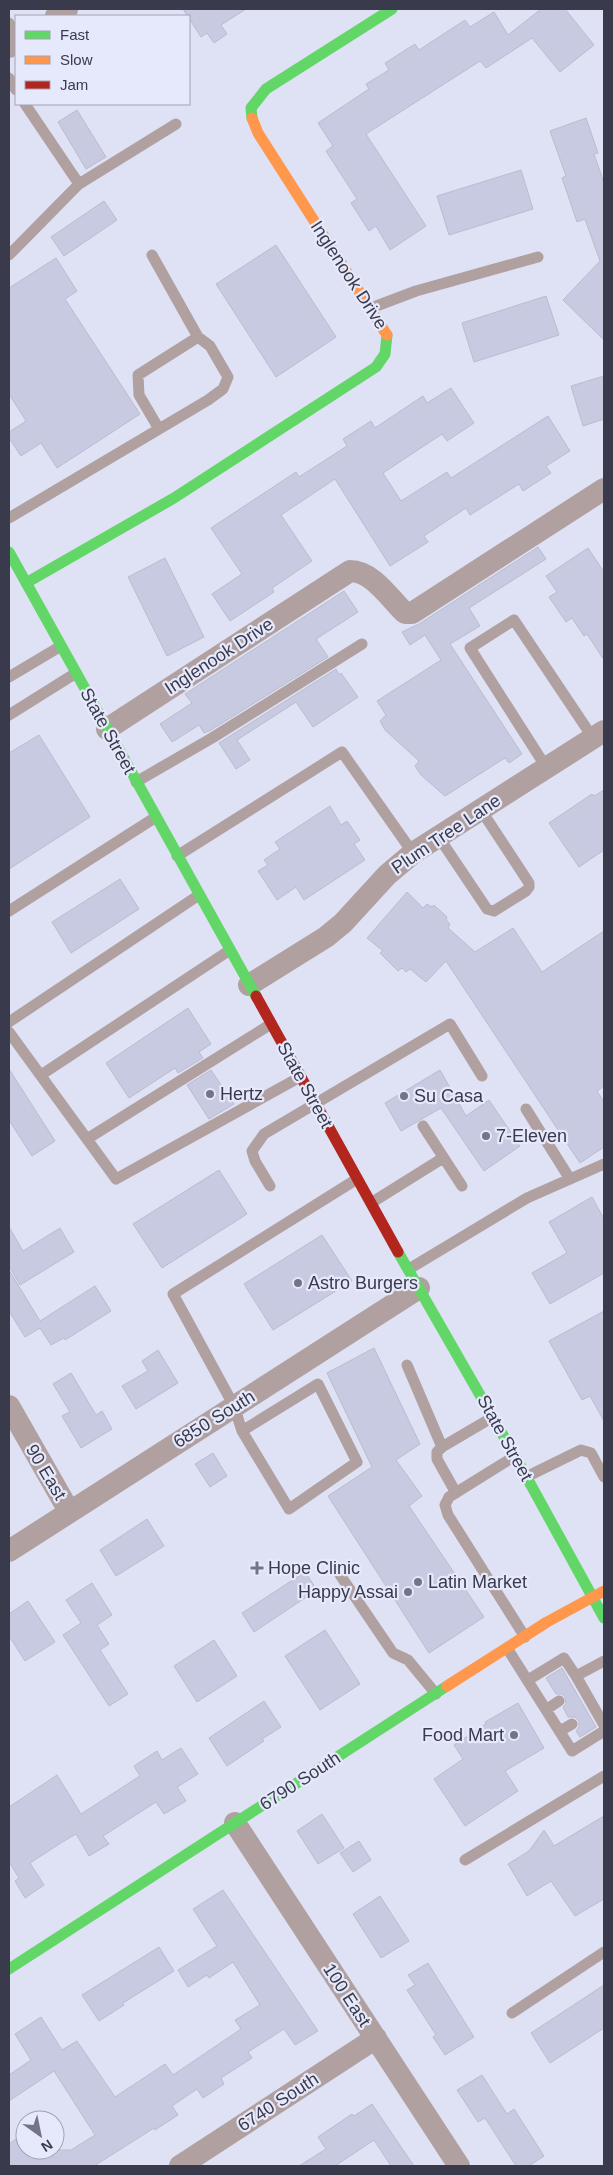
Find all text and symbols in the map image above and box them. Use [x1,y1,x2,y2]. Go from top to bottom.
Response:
legend [15,15,190,105]
text: Fast [60,26,90,43]
text: Slow [60,51,93,68]
text: Jam [60,76,88,93]
street label: Inglenook Drive [307,217,391,333]
street label: Inglenook Drive [161,614,277,698]
street label: State Street [76,685,140,777]
street label: Plum Tree Lane [388,790,504,878]
street label: State Street [273,1039,337,1131]
place label: Hertz [220,1084,263,1104]
place label: Su Casa [414,1086,484,1106]
marker: Hertz [204,1088,216,1100]
marker: Su Casa [398,1090,410,1102]
place label: 7-Eleven [496,1126,567,1146]
marker: 7-Eleven [480,1130,492,1142]
place label: Astro Burgers [308,1273,418,1293]
marker: Astro Burgers [292,1277,304,1289]
street label: 6850 South [170,1386,258,1452]
street label: State Street [473,1392,537,1484]
street label: 90 East [22,1441,70,1503]
place label: Hope Clinic [268,1558,360,1578]
marker: Hope Clinic [250,1561,264,1575]
place label: Latin Market [428,1572,527,1592]
marker: Latin Market [412,1576,424,1588]
place label: Happy Assai [298,1582,398,1602]
marker: Happy Assai [402,1586,414,1598]
place label: Food Mart [422,1725,504,1745]
marker: Food Mart [508,1729,520,1741]
street label: 6790 South [256,1748,344,1814]
street label: 100 East [319,1960,375,2030]
street label: 6740 South [234,2069,322,2135]
north arrow [15,2110,65,2160]
text: N [38,2136,56,2155]

